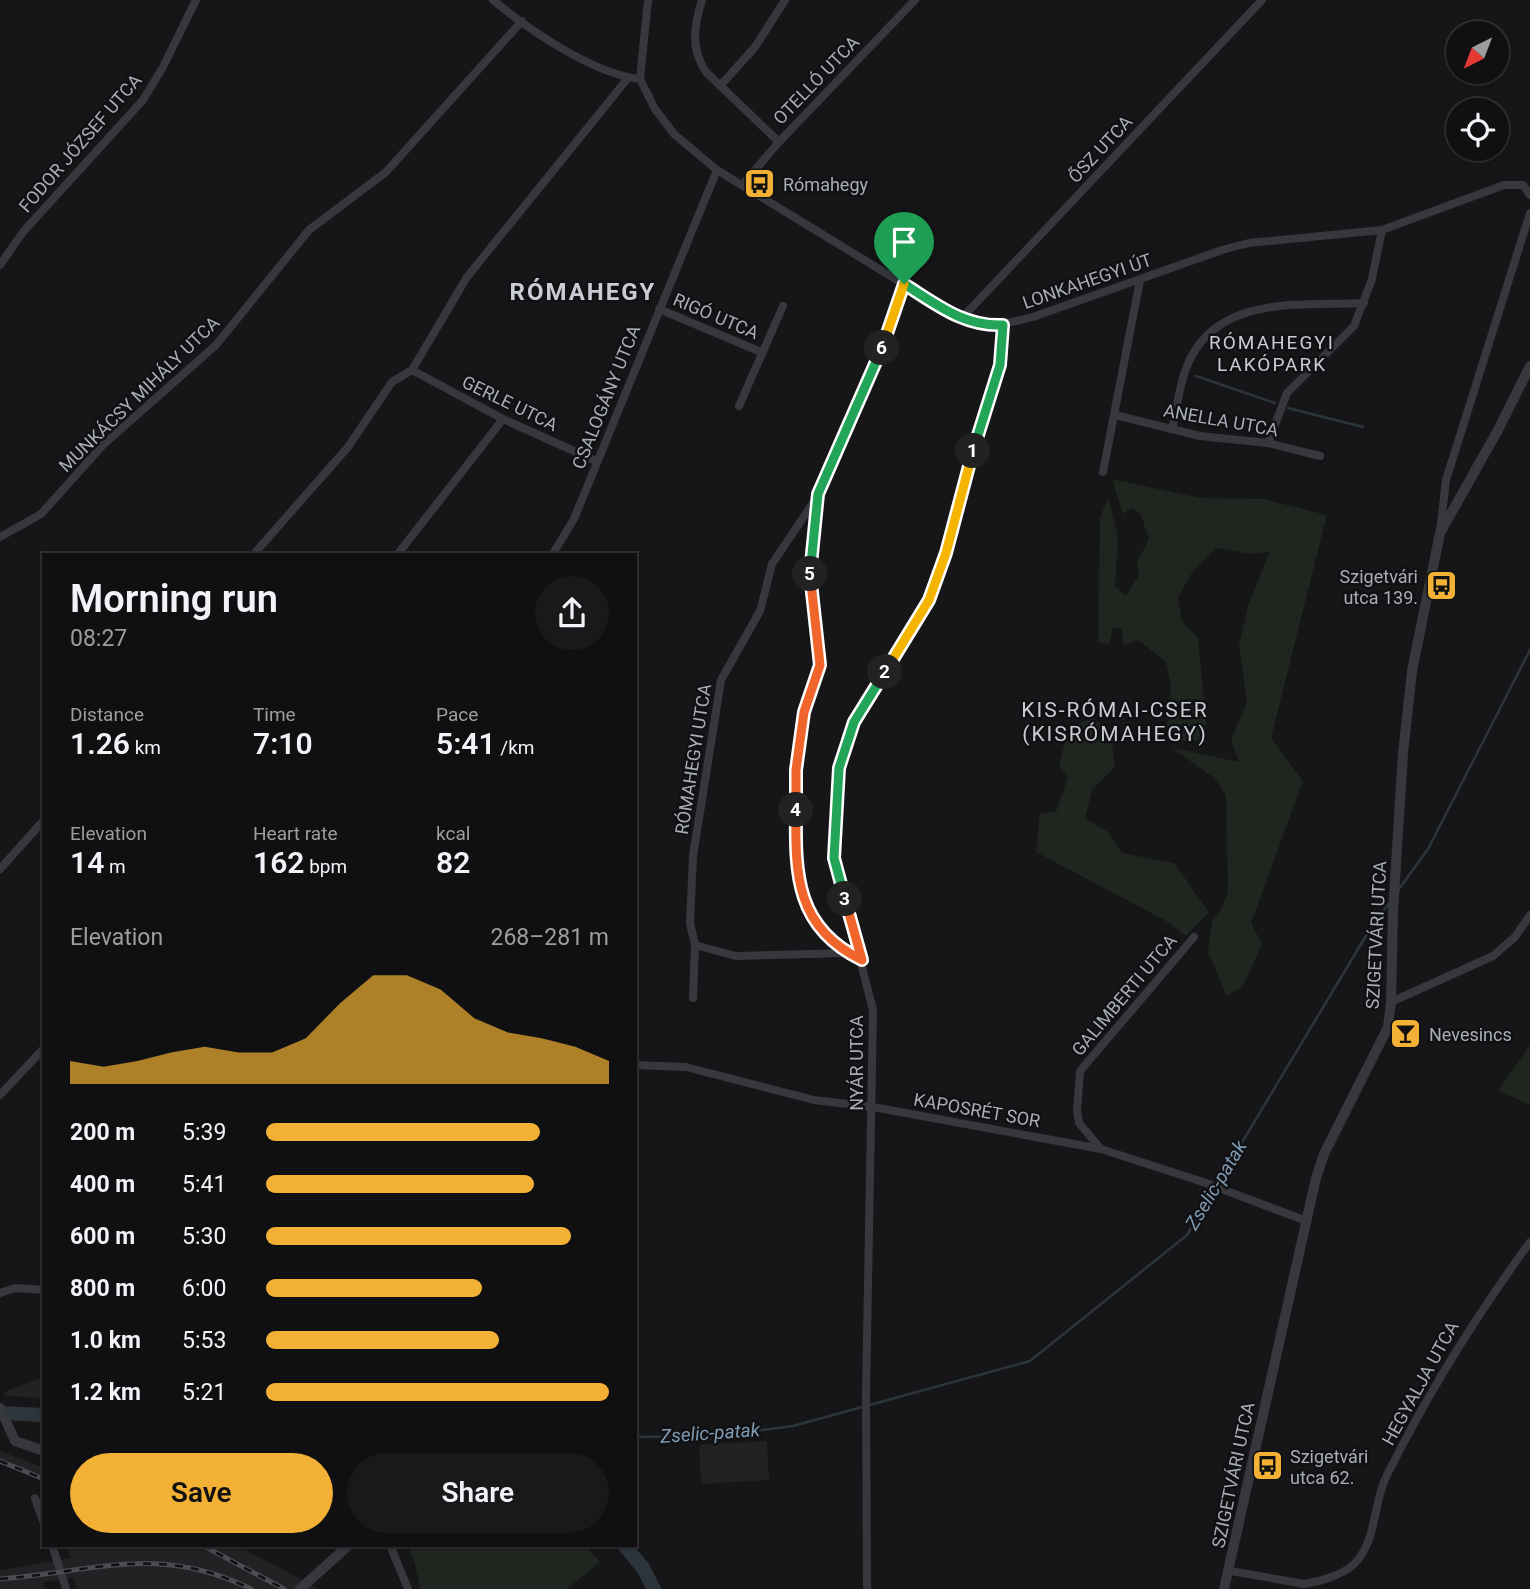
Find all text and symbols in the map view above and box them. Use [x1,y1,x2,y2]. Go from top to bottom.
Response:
north arrow [1446,21,1508,84]
map controls [1446,21,1509,161]
street label: OTELLÓ UTCA [769,31,863,128]
street label: FODOR JÓZSEF UTCA [14,70,146,216]
button: locate [1446,98,1509,161]
street label: ŐSZ UTCA [1064,111,1136,187]
bus stop icon: Rómahegy [743,167,777,201]
place label: Rómahegy [783,174,869,195]
pin [874,212,934,284]
icon: arrive [885,223,923,261]
street label: LONKAHEGYI ÚT [1020,249,1155,313]
district label: RÓMAHEGY [510,278,656,306]
street label: RIGÓ UTCA [670,289,762,343]
street label: MUNKÁCSY MIHÁLY UTCA [54,312,224,476]
street label: CSALOGÁNY UTCA [568,322,645,472]
pin: 6 [864,330,900,366]
district label: RÓMAHEGYI LAKÓPARK [1209,331,1335,376]
text: 6 [876,336,887,359]
street label: GERLE UTCA [459,371,561,435]
street label: ANELLA UTCA [1162,400,1280,440]
pin: 1 [956,434,990,468]
text: 1 [967,439,978,462]
pin: 5 [792,556,828,592]
text: 5 [804,562,815,585]
place label: Szigetvári utca 139. [1340,566,1418,608]
bus stop icon: Szigetvári utca 139. [1424,569,1458,603]
button: share [535,576,609,650]
text: Morning run [70,577,278,621]
text: 08:27 [70,625,127,652]
pin: 2 [868,654,903,690]
text: 2 [879,660,890,683]
street label: RÓMAHEGYI UTCA [671,682,715,836]
district label: KIS-RÓMAI-CSER (KISRÓMAHEGY) [1021,698,1209,746]
text: Distance [70,703,144,726]
text: Time [253,703,296,726]
text: Pace [436,703,478,726]
text: 1.26 [70,726,130,761]
text: 7:10 [253,726,313,761]
text: 5:41 [436,726,496,761]
text: km [130,736,161,759]
text: /km [496,736,534,759]
pin: 4 [778,792,814,828]
text: 4 [790,798,801,821]
text: Elevation [70,822,147,845]
text: Heart rate [253,822,338,845]
text: kcal [436,822,470,845]
text: 14 [70,845,104,880]
text: 162 [253,845,304,880]
text: 82 [436,845,470,880]
text: m [104,855,126,878]
text: bpm [304,855,347,878]
street label: SZIGETVÁRI UTCA [1362,860,1390,1010]
pin: 3 [828,881,862,916]
text: 3 [839,887,850,910]
text: Elevation [70,924,163,951]
text: 268–281 m [490,924,609,951]
street label: GALIMBERTI UTCA [1067,930,1181,1060]
street label: NYÁR UTCA [846,1015,867,1111]
bar icon: Nevesincs [1389,1017,1423,1051]
place label: Nevesincs [1429,1024,1512,1045]
street label: KAPOSRÉT SOR [912,1089,1042,1131]
text: 200 m [70,1119,135,1146]
text: 5:39 [182,1119,226,1146]
water label: Zselic-patak [1180,1136,1252,1235]
text: 400 m [70,1171,135,1198]
text: 5:41 [182,1171,226,1198]
text: 600 m [70,1223,135,1250]
text: 5:30 [182,1223,226,1250]
text: 800 m [70,1275,135,1302]
text: 6:00 [182,1275,226,1302]
street label: HEGYALJA UTCA [1377,1317,1463,1449]
text: 1.0 km [70,1327,141,1354]
text: 5:53 [182,1327,226,1354]
text: 1.2 km [70,1379,141,1406]
text: 5:21 [182,1379,226,1406]
street label: SZIGETVÁRI UTCA [1207,1400,1259,1550]
water label: Zselic-patak [658,1418,761,1448]
place label: Szigetvári utca 62. [1290,1446,1368,1488]
bus stop icon: Szigetvári utca 62. [1250,1449,1284,1483]
button: Save [70,1453,333,1533]
button: Share [347,1453,609,1533]

